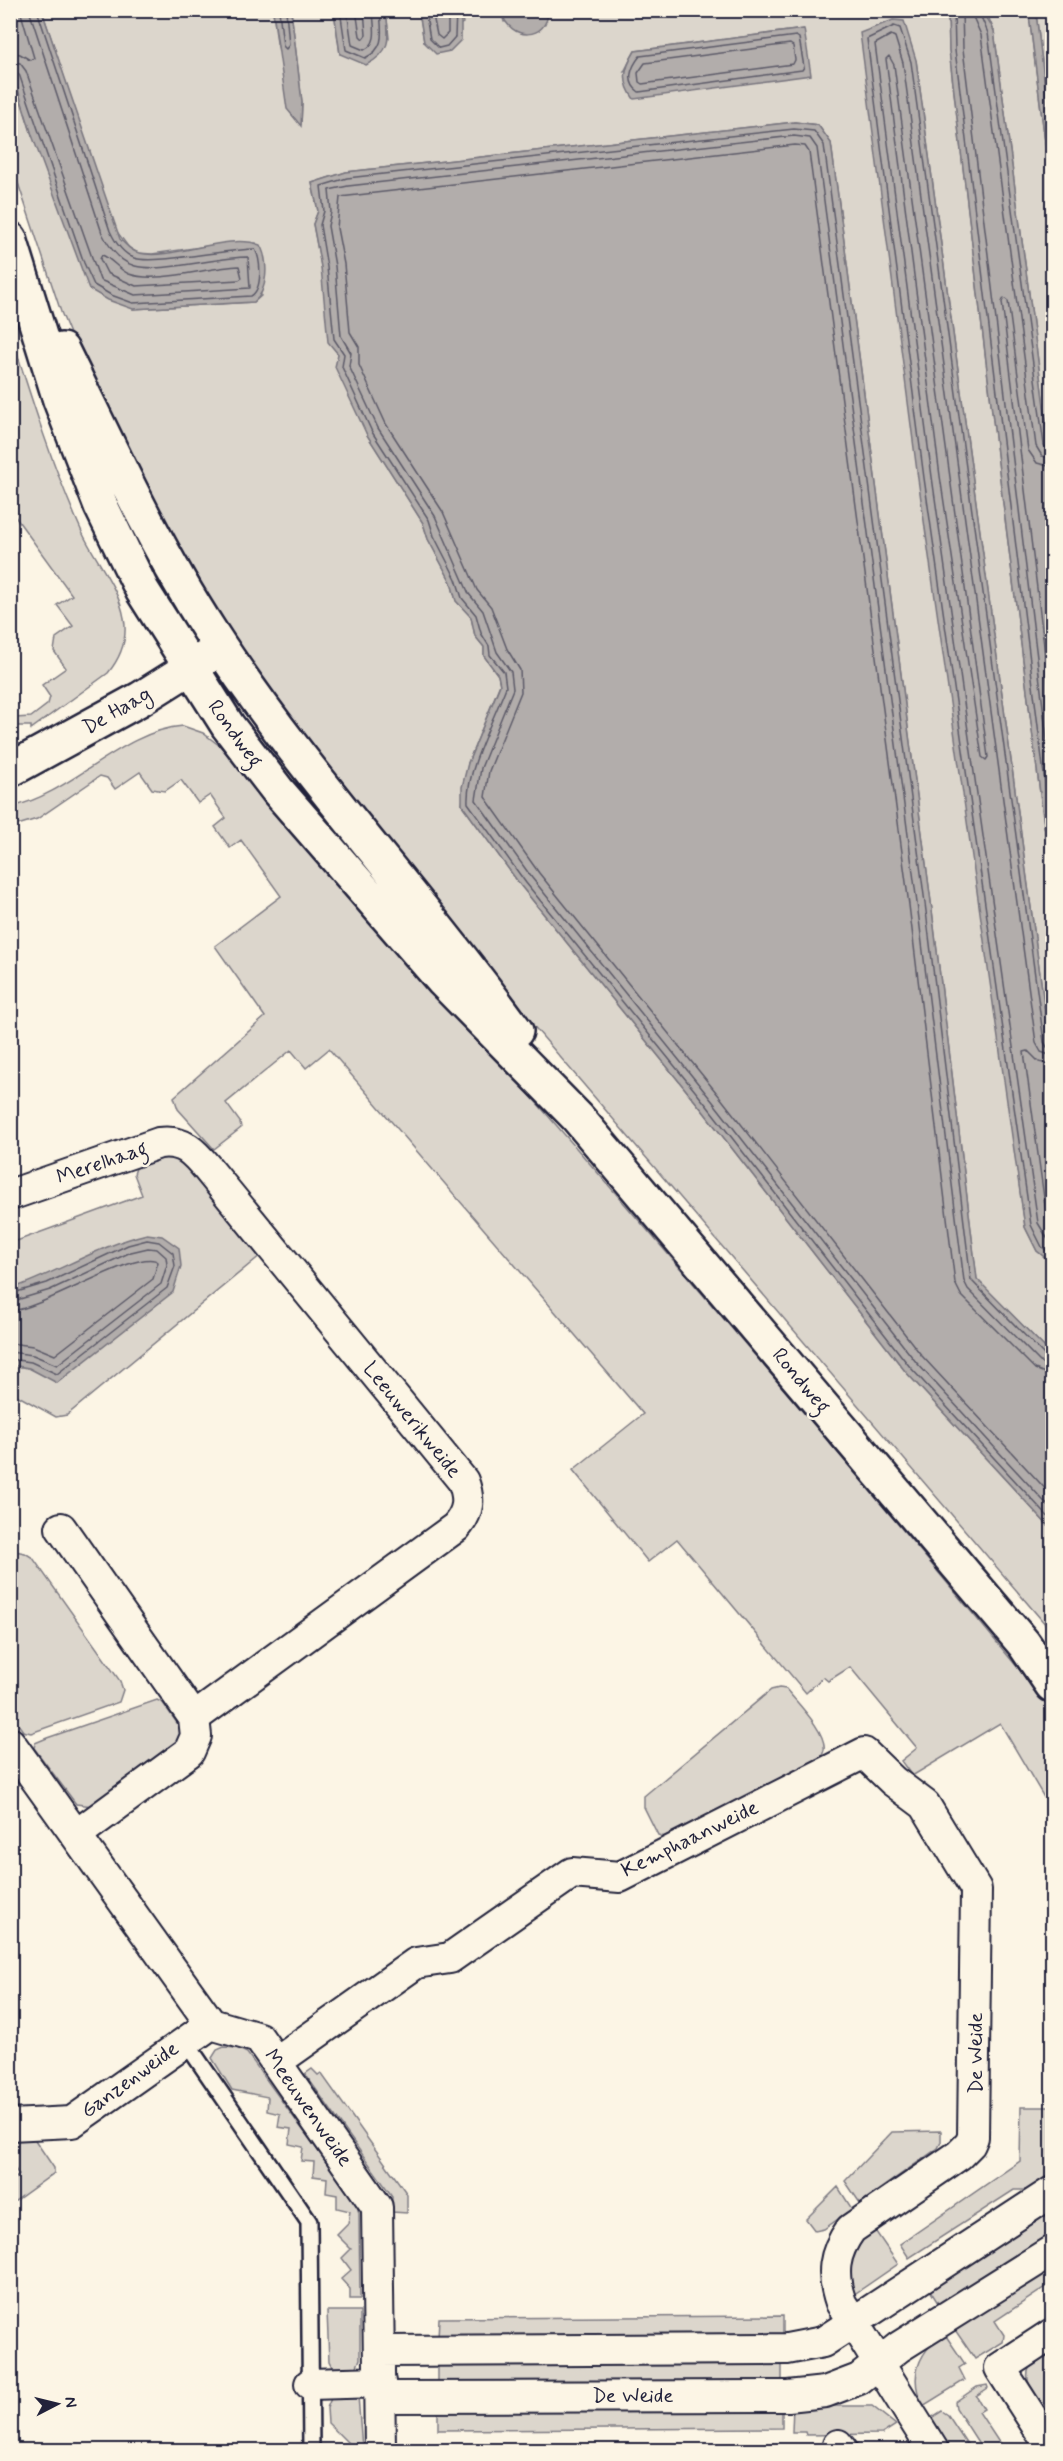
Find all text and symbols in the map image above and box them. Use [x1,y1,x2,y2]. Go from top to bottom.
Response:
street label: De Haag [78,680,157,743]
street label: Rondweg [199,694,269,775]
street label: Merelhaag [53,1134,152,1194]
street label: Rondweg [764,1342,837,1421]
street label: Leeuwerikweide [356,1356,468,1484]
street label: Kemphaanweide [617,1794,763,1884]
street label: De Weide [962,2012,990,2094]
street label: Ganzenweide [75,2035,185,2125]
street label: Meeuwenweide [257,2044,359,2172]
north arrow [27,2374,87,2434]
street label: De Weide [592,2382,674,2410]
text: N [59,2396,81,2409]

